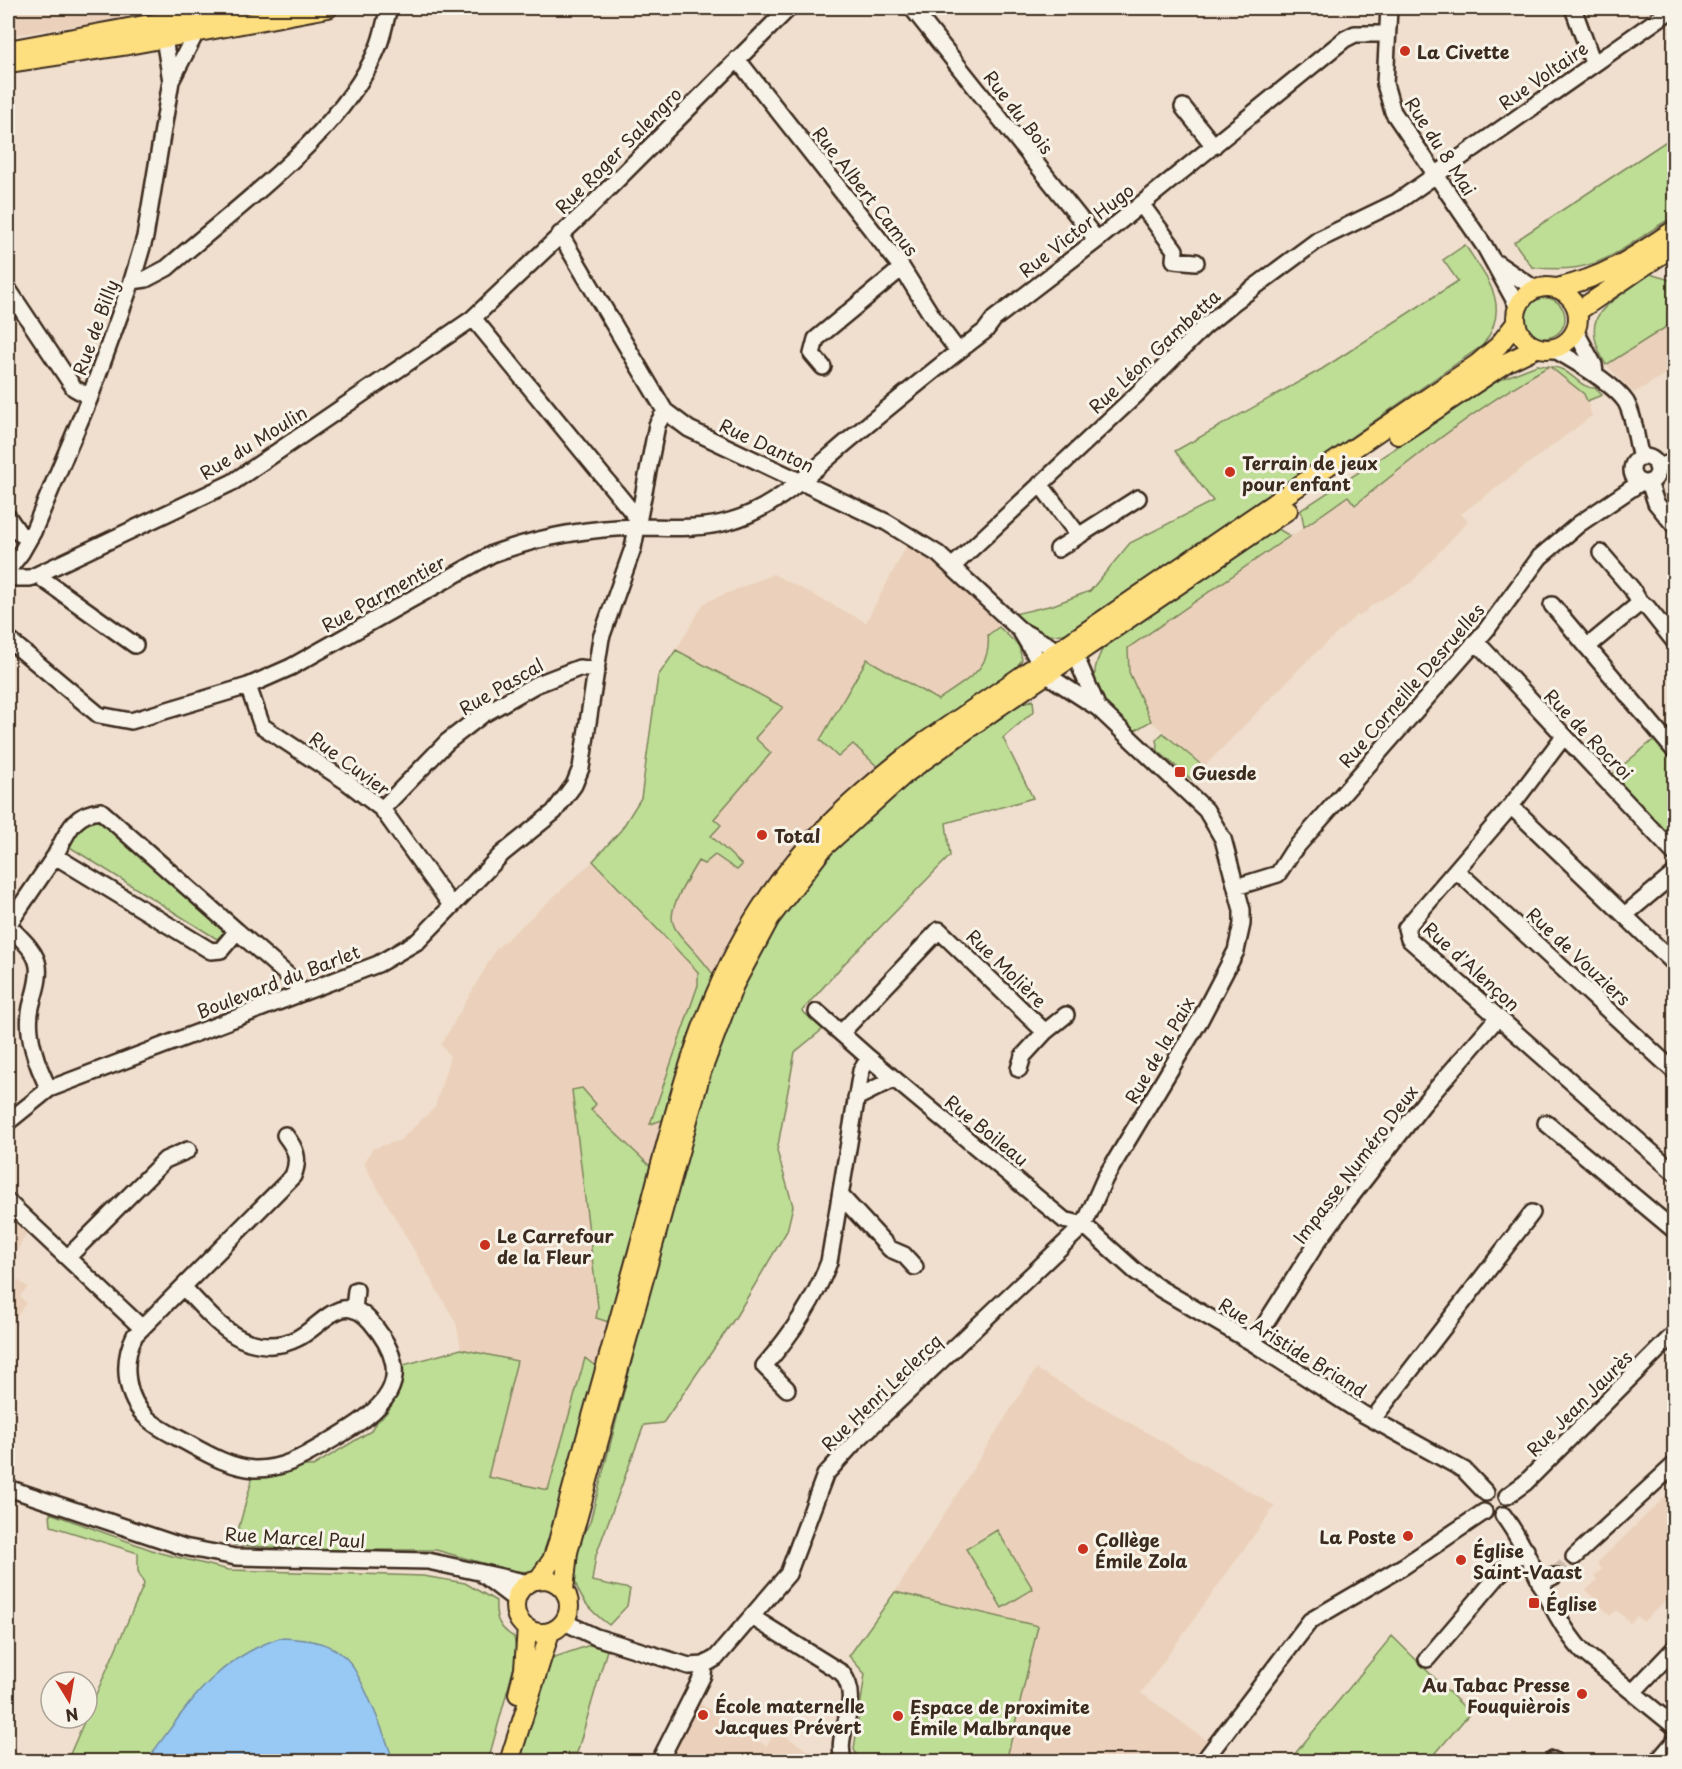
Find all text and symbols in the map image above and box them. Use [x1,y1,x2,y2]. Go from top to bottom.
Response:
street label: Rue Voltaire [1493,34,1593,116]
place label: La Civette [1417,38,1510,65]
marker: La Civette [1398,44,1412,58]
street label: Rue du Bois [978,64,1060,160]
street label: Rue Roger Salengro [548,80,688,220]
street label: Rue du 8 Mai [1399,91,1483,201]
street label: Rue Albert Camus [807,121,925,261]
street label: Rue Victor Hugo [1013,176,1139,284]
street label: Rue de Billy [65,275,125,379]
street label: Rue Léon Gambetta [1082,282,1226,419]
street label: Rue du Moulin [194,398,312,486]
street label: Rue Danton [715,411,819,479]
place label: Terrain de jeux pour enfant [1242,449,1377,497]
marker: Terrain de jeux pour enfant [1223,465,1237,479]
street label: Rue Parmentier [316,547,450,638]
street label: Rue Corneille Desruelles [1332,597,1490,773]
street label: Rue Pascal [454,651,548,721]
street label: Rue de Rocroi [1538,682,1640,786]
street label: Rue Cuvier [304,725,396,802]
place label: Guesde [1192,759,1257,786]
marker: Guesde [1173,765,1187,779]
place label: Total [774,822,820,849]
marker: Total [755,828,769,842]
street label: Rue de Vouziers [1521,901,1637,1011]
street label: Rue d'Alençon [1418,915,1526,1017]
street label: Rue Molière [961,923,1053,1013]
street label: Boulevard du Barlet [193,937,363,1025]
street label: Rue de la Paix [1118,992,1200,1108]
street label: Impasse Numéro Deux [1286,1079,1424,1249]
street label: Rue Boileau [939,1088,1035,1172]
place label: Le Carrefour de la Fleur [497,1222,615,1270]
marker: Le Carrefour de la Fleur [478,1238,492,1252]
street label: Rue Aristide Briand [1214,1291,1372,1403]
street label: Rue Henri Leclercq [815,1327,947,1457]
street label: Rue Jean Jaurès [1520,1344,1638,1462]
street label: Rue Marcel Paul [224,1520,366,1554]
place label: La Poste [1320,1523,1396,1550]
place label: Collège Émile Zola [1095,1526,1187,1574]
marker: La Poste [1401,1529,1415,1543]
place label: Église Saint-Vaast [1473,1537,1583,1585]
marker: Collège Émile Zola [1076,1542,1090,1556]
marker: Église Saint-Vaast [1454,1553,1468,1567]
place label: Église [1546,1590,1597,1617]
marker: Église [1527,1596,1541,1610]
north arrow [39,1670,99,1730]
place label: Au Tabac Presse Fouquièrois [1421,1671,1570,1719]
marker: Au Tabac Presse Fouquièrois [1575,1687,1589,1701]
place label: École maternelle Jacques Prévert [715,1692,865,1740]
place label: Espace de proximite Émile Malbranque [910,1693,1090,1741]
text: N [64,1703,81,1729]
marker: École maternelle Jacques Prévert [696,1708,710,1722]
marker: Espace de proximite Émile Malbranque [891,1709,905,1723]

